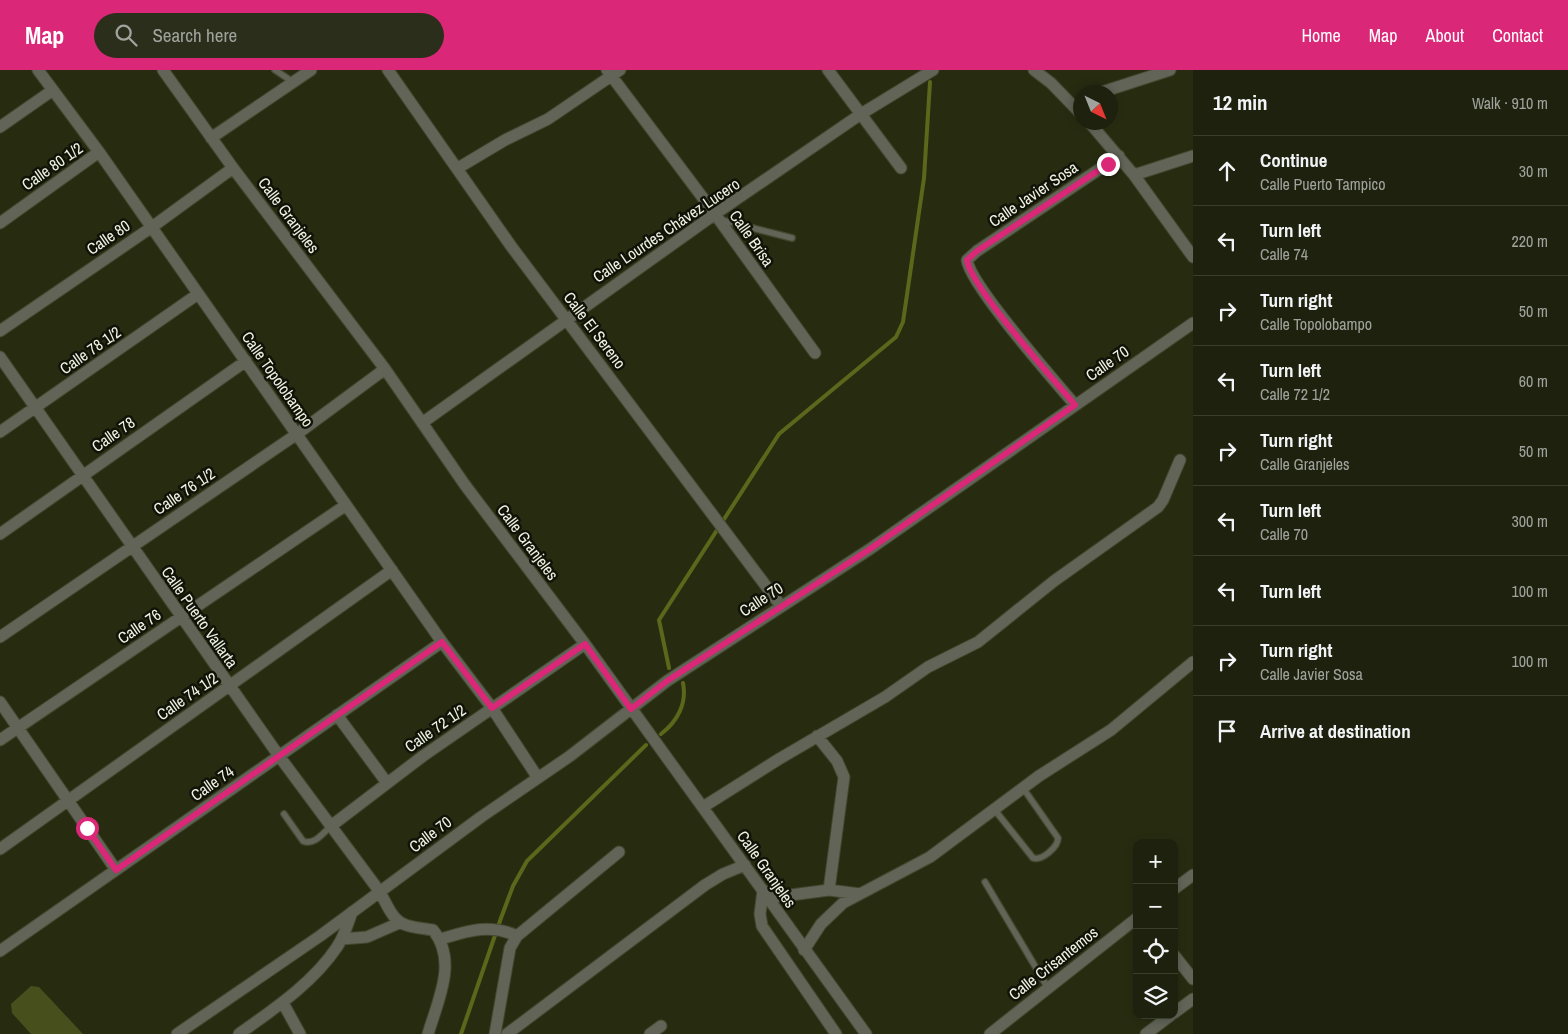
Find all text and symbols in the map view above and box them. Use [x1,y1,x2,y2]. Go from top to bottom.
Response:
search box [94,13,444,58]
text: Map [25,19,64,51]
icon: search [112,21,140,49]
text: Search here [152,22,237,48]
text: Home [1301,23,1341,48]
text: Map [1369,23,1398,48]
text: About [1426,23,1464,48]
text: Contact [1492,23,1543,48]
north arrow [1073,85,1118,130]
text: 12 min [1213,88,1268,117]
text: Walk · 910 m [1472,92,1548,114]
street label: Calle 80 1/2 [17,137,87,195]
text: Continue [1260,147,1328,173]
route end [1097,153,1120,176]
street label: Calle Javier Sosa [984,156,1082,232]
icon: ahead [1213,157,1241,185]
text: 30 m [1519,160,1548,182]
street label: Calle Granjeles [253,173,325,257]
street label: Calle Lourdes Chávez Lucero [588,173,744,287]
text: Calle Puerto Tampico [1260,173,1385,195]
street label: Calle Brisa [725,205,780,271]
street label: Calle 80 [82,214,134,260]
text: Turn left [1260,217,1321,243]
icon: left [1213,227,1241,255]
text: 220 m [1512,230,1548,252]
text: Calle 74 [1260,243,1308,265]
street label: Calle El Sereno [559,287,631,373]
text: Turn right [1260,287,1332,313]
icon: right [1213,297,1241,325]
text: 50 m [1519,300,1548,322]
text: Calle Topolobampo [1260,313,1372,335]
street label: Calle 78 1/2 [55,321,125,379]
street label: Calle Topolobampo [237,327,319,431]
street label: Calle 70 [1081,340,1133,386]
text: Turn left [1260,357,1321,383]
icon: left [1213,367,1241,395]
text: 60 m [1519,370,1548,392]
text: Calle 72 1/2 [1260,383,1330,405]
street label: Calle 78 [87,411,139,457]
text: Turn right [1260,427,1332,453]
icon: right [1213,437,1241,465]
text: 50 m [1519,440,1548,462]
text: Calle Granjeles [1260,453,1350,475]
street label: Calle 76 1/2 [149,462,219,520]
text: Turn left [1260,497,1321,523]
street label: Calle Granjeles [492,500,564,584]
icon: left [1213,507,1241,535]
text: 300 m [1512,510,1548,532]
text: Calle 70 [1260,523,1308,545]
street label: Calle Puerto Vallarta [157,562,244,673]
street label: Calle 70 [735,577,787,621]
icon: left [1213,577,1241,605]
text: Turn left [1260,578,1321,604]
text: 100 m [1512,580,1548,602]
street label: Calle 76 [113,603,165,649]
text: Turn right [1260,637,1332,663]
icon: right [1213,647,1241,675]
text: 100 m [1512,650,1548,672]
text: Calle Javier Sosa [1260,663,1363,685]
street label: Calle 74 1/2 [152,667,222,725]
street label: Calle 72 1/2 [400,699,470,757]
icon: arrive [1213,717,1241,745]
text: Arrive at destination [1260,718,1411,744]
street label: Calle 74 [186,760,238,806]
street label: Calle 70 [404,811,456,857]
route start [76,817,99,840]
street label: Calle Granjeles [732,826,802,912]
map controls [1133,839,1178,1019]
button: + [1133,839,1178,884]
button: − [1133,884,1178,929]
street label: Calle Crisantemos [1004,921,1102,1005]
button: locate [1133,929,1178,974]
button: layers [1133,974,1178,1019]

